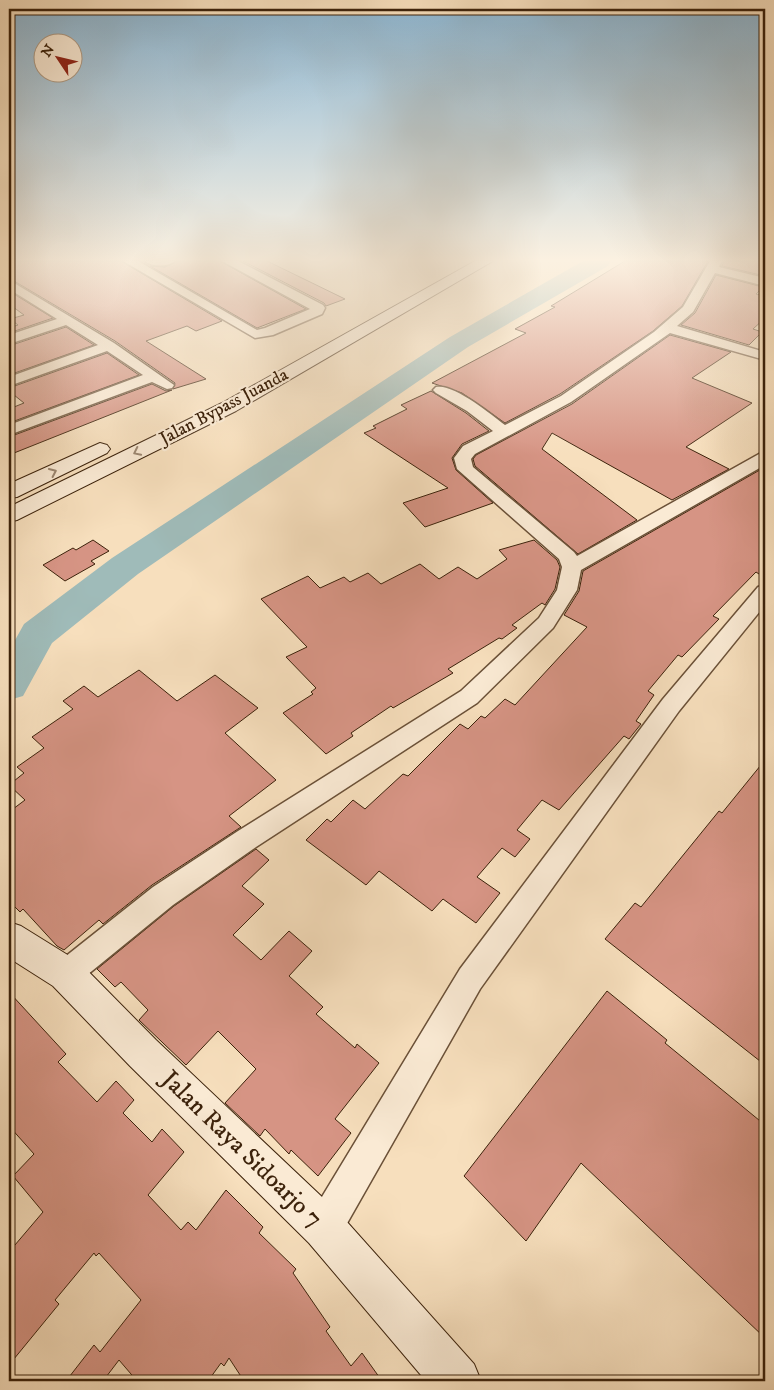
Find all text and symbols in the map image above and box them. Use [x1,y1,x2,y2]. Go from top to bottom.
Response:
north arrow [32,32,82,82]
text: N [37,41,59,61]
street label: Jalan Bypass Juanda [154,364,292,451]
one-way arrow [133,446,142,456]
one-way arrow [48,467,57,478]
street label: Jalan Raya Sidoarjo 7 [153,1063,329,1234]

